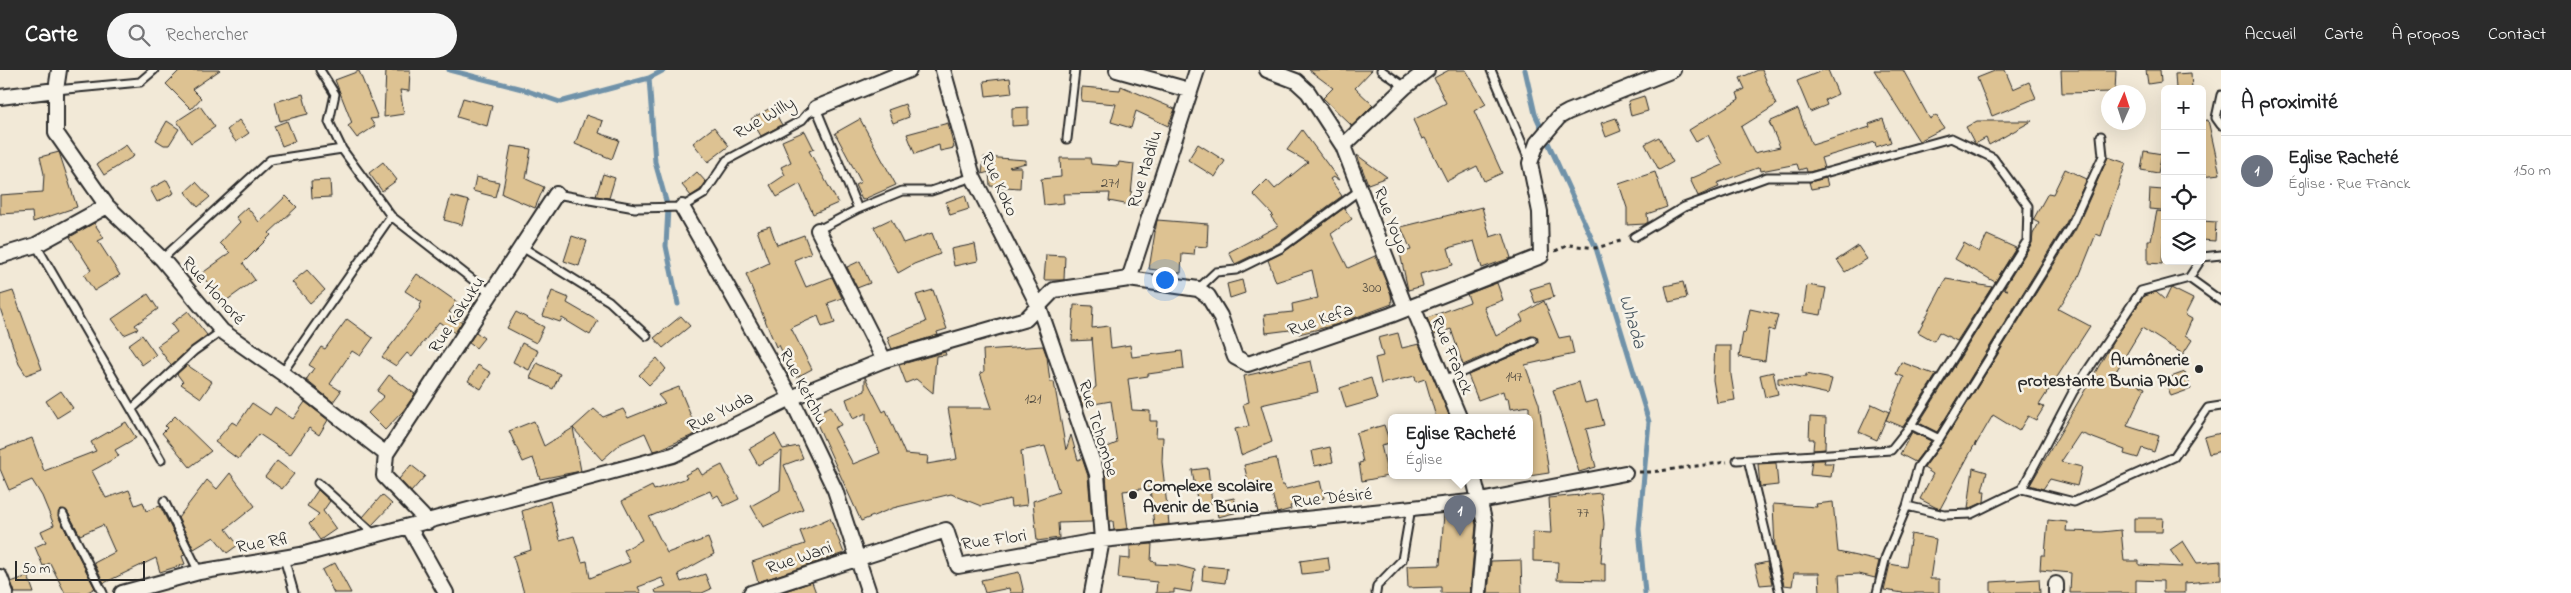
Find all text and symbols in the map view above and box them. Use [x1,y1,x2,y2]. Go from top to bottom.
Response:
search box [107,13,457,58]
text: Carte [25,18,77,53]
icon: search [125,21,153,49]
text: Rechercher [165,22,248,49]
text: Accueil [2244,22,2296,48]
text: Carte [2324,22,2363,48]
text: À propos [2391,22,2460,48]
text: Contact [2488,22,2546,48]
north arrow [2101,85,2146,130]
map controls [2161,85,2206,265]
button: + [2161,85,2206,130]
text: À proximité [2241,88,2338,118]
street label: Rue Willy [730,91,800,147]
street label: Rue Madilu [1122,128,1170,212]
button: − [2161,130,2206,175]
text: Eglise Racheté [2288,145,2399,172]
street label: Rue Koko [973,149,1024,221]
text: 1 [2254,159,2260,183]
text: 150 m [2513,159,2551,183]
house number: 271 [1101,172,1119,194]
text: Église · Rue Franck [2288,172,2410,196]
button: locate [2161,175,2206,220]
street label: Rue Yoyo [1365,183,1415,258]
button: layers [2161,220,2206,265]
street label: Rue Honoré [175,251,251,332]
your location [1152,267,1178,293]
street label: Rue Kakuku [423,271,492,359]
house number: 300 [1362,277,1382,299]
water label: Whada [1611,292,1653,353]
street label: Rue Kefa [1284,298,1357,344]
street label: Rue Franck [1423,312,1479,399]
street label: Rue Ketchu [771,344,833,429]
place label: Aumônerie protestante Bunia PNC [2018,348,2190,395]
marker: Aumônerie protestante Bunia PNC [2193,363,2205,375]
house number: 147 [1505,366,1523,388]
street label: Rue Tchombe [1070,377,1124,481]
street label: Rue Yuda [683,386,759,440]
house number: 121 [1025,388,1042,410]
popup [1388,414,1533,479]
text: Eglise Racheté [1405,421,1516,448]
text: Église [1405,448,1442,472]
place label: Complexe scolaire Avenir de Bunia [1143,474,1274,521]
street label: Rue Désiré [1291,482,1374,516]
marker: Complexe scolaire Avenir de Bunia [1127,489,1139,501]
pin: 1 [1444,495,1476,536]
house number: 77 [1577,502,1589,524]
street label: Rue Flori [960,524,1029,558]
street label: Rue Rfi [234,526,292,561]
street label: Rue Wani [763,535,836,582]
scale bar [15,558,145,581]
text: 50 m [22,559,50,580]

